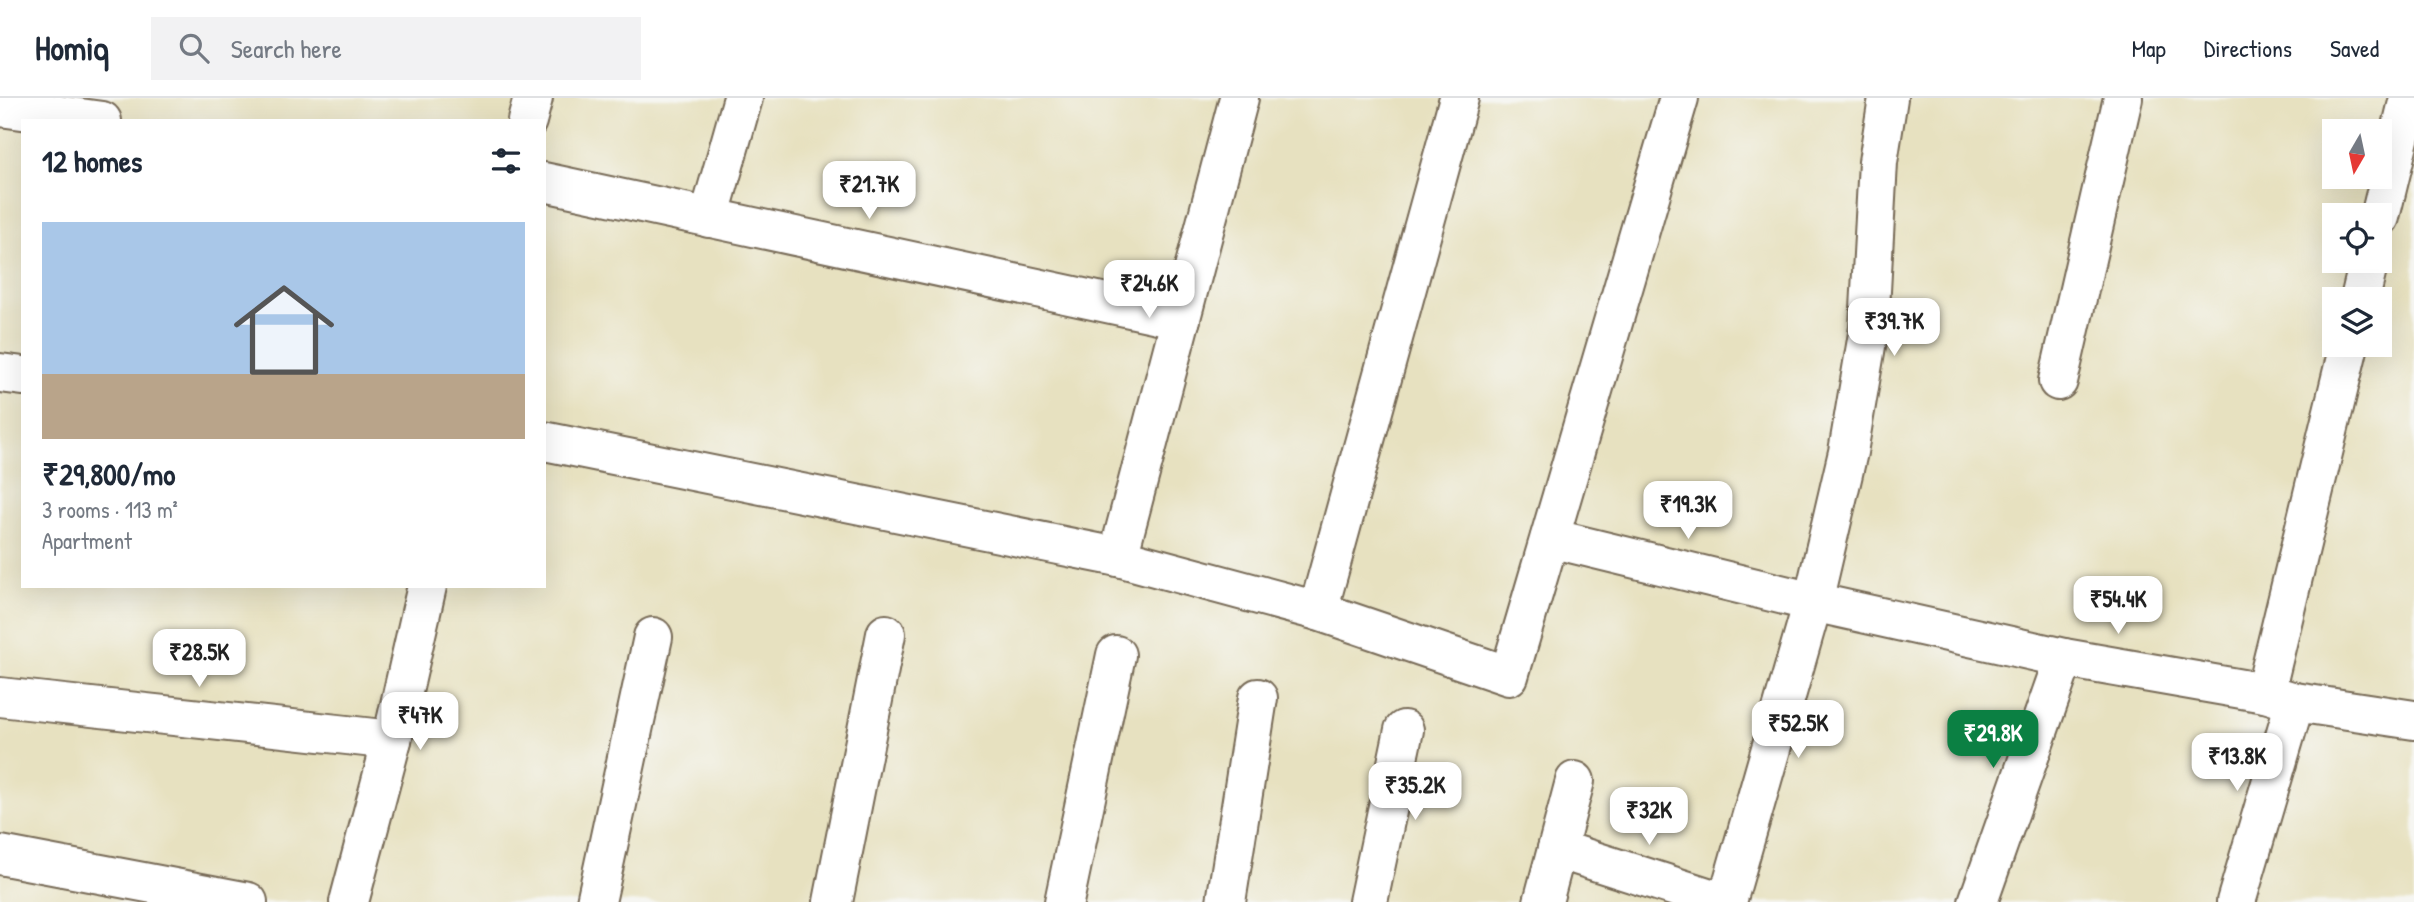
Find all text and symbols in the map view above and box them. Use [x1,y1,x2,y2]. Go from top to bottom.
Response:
search box [151,17,641,80]
text: Homiq [35,26,109,70]
icon: search [175,29,213,67]
text: Search here [231,31,342,66]
text: Map [2132,32,2166,64]
text: Directions [2204,32,2292,64]
text: Saved [2330,32,2379,64]
north arrow [2322,119,2392,189]
map controls [2322,119,2392,357]
text: 12 homes [42,141,142,181]
icon: filters [487,142,525,180]
pin: ₹21.7K [812,162,926,221]
text: ₹21.7K [839,168,899,199]
button: locate [2322,203,2392,273]
pin: ₹24.6K [1092,260,1206,320]
icon: home [221,267,347,393]
text: ₹24.6K [1120,267,1178,298]
button: layers [2322,287,2392,357]
pin: ₹39.7K [1837,299,1951,358]
text: ₹39.7K [1864,305,1924,336]
text: ₹29,800/mo [42,454,175,494]
pin: ₹19.3K [1631,482,1745,541]
text: ₹19.3K [1659,488,1717,519]
text: 3 rooms · 113 m² [42,494,178,525]
text: Apartment [42,525,132,556]
pin: ₹54.4K [2061,576,2175,636]
text: ₹54.4K [2089,583,2147,614]
pin: ₹28.5K [142,630,256,689]
text: ₹28.5K [169,636,229,667]
pin: ₹47K [379,692,461,752]
text: ₹47K [397,699,443,730]
pin: ₹52.5K [1741,700,1855,760]
text: ₹52.5K [1768,707,1828,738]
pin: ₹29.8K [1936,710,2050,770]
text: ₹29.8K [1963,717,2023,748]
pin: ₹13.8K [2180,734,2294,793]
text: ₹13.8K [2208,740,2266,771]
pin: ₹35.2K [1358,762,1472,822]
text: ₹35.2K [1385,769,1445,800]
pin: ₹32K [1608,788,1690,847]
text: ₹32K [1626,794,1672,825]

